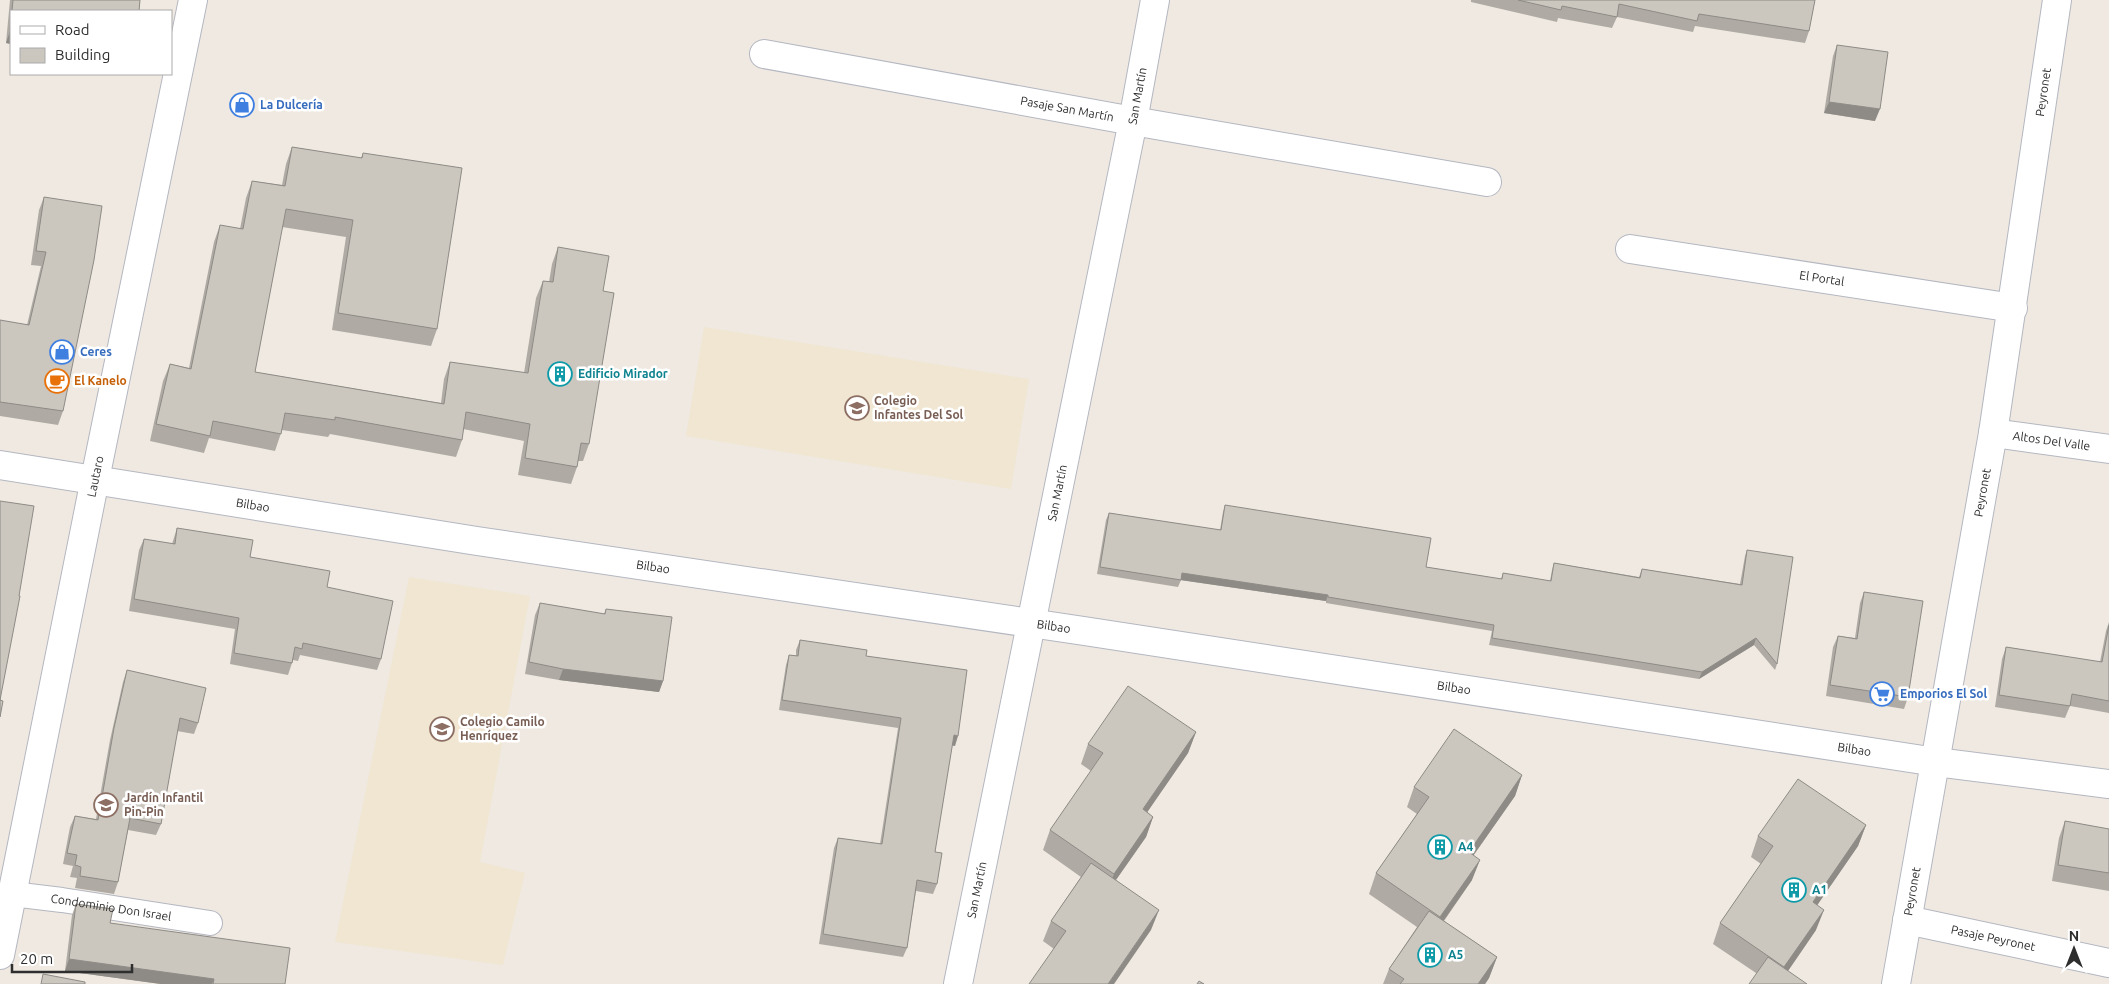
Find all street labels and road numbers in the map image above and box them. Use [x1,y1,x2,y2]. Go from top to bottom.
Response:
street label: San Martín [1125,66,1149,126]
street label: Peyronet [2033,67,2053,117]
street label: Pasaje San Martín [1019,94,1115,123]
street label: El Portal [1798,268,1845,288]
street label: Altos Del Valle [2012,429,2091,452]
street label: Lautaro [85,455,106,498]
street label: San Martín [1045,463,1069,522]
street label: Peyronet [1971,467,1993,518]
street label: Bilbao [235,496,271,514]
street label: Bilbao [635,558,671,576]
street label: Bilbao [1036,617,1071,635]
street label: Bilbao [1436,678,1472,696]
street label: Bilbao [1837,740,1872,758]
street label: San Martín [964,860,989,919]
street label: Peyronet [1901,866,1923,917]
street label: Condominio Don Israel [50,892,172,923]
street label: Pasaje Peyronet [1950,923,2037,953]

